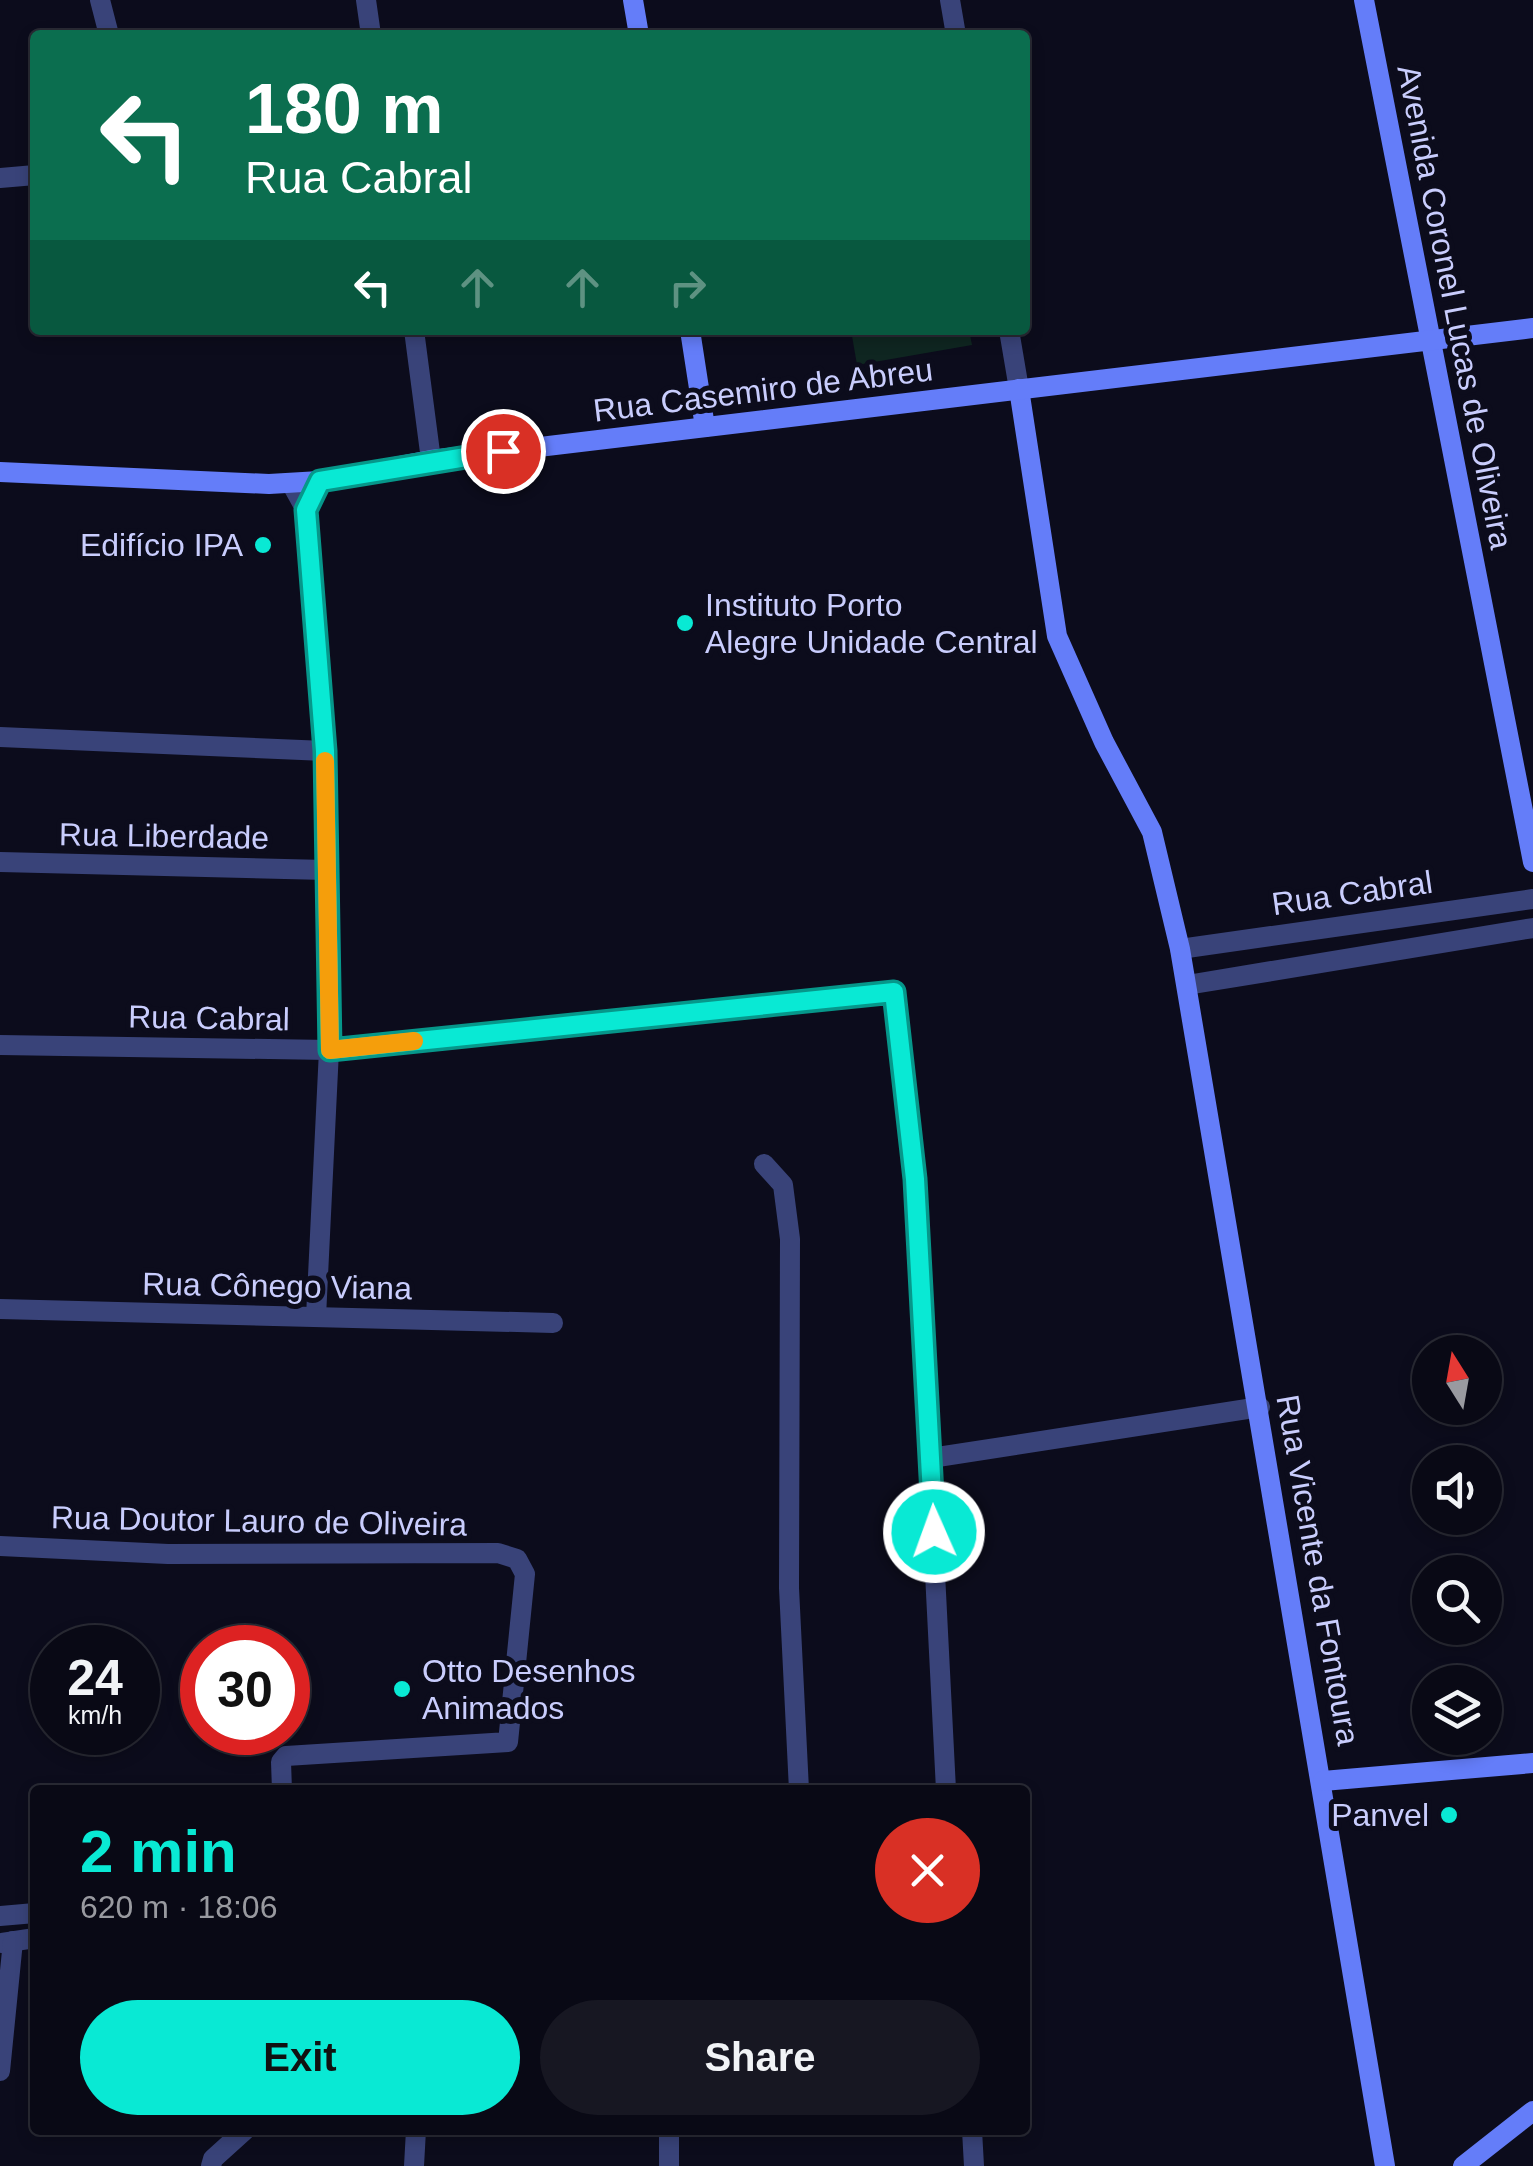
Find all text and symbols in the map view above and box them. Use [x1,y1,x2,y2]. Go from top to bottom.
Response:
street label: Avenida Coronel Lucas de Oliveira [1390,62,1520,552]
icon: left [80,70,210,200]
text: 180 m [245,70,443,148]
text: Rua Cabral [245,152,473,203]
icon: left [345,260,400,315]
icon: ahead [450,260,505,315]
icon: ahead [555,260,610,315]
icon: right [660,260,715,315]
street label: Rua Casemiro de Abreu [591,351,935,429]
pin [461,409,546,494]
icon: arrive [476,424,531,479]
place label: Edifício IPA [80,527,244,563]
marker: Edifício IPA [252,534,274,556]
place label: Instituto Porto Alegre Unidade Central [705,587,1038,660]
marker: Instituto Porto Alegre Unidade Central [674,612,696,634]
street label: Rua Liberdade [59,816,269,856]
street label: Rua Cabral [1269,864,1435,922]
street label: Rua Cabral [128,999,290,1037]
street label: Rua Cônego Viana [142,1266,412,1306]
north arrow [1412,1335,1502,1425]
map controls [1412,1335,1502,1755]
street label: Rua Vicente da Fontoura [1269,1392,1367,1748]
button: sound [1412,1445,1502,1535]
position arrow [882,1480,986,1584]
street label: Rua Doutor Lauro de Oliveira [51,1499,468,1543]
button: search [1412,1555,1502,1645]
speed limit sign: 30 [180,1625,310,1755]
text: 24 [67,1650,123,1706]
place label: Otto Desenhos Animados [422,1653,635,1726]
button: layers [1412,1665,1502,1755]
marker: Otto Desenhos Animados [391,1678,413,1700]
text: km/h [68,1701,122,1729]
place label: Panvel [1331,1797,1429,1833]
marker: Panvel [1438,1804,1460,1826]
text: 2 min [80,1818,237,1885]
button: close [875,1818,980,1923]
text: 620 m · 18:06 [80,1889,277,1925]
button: Exit [80,2000,520,2115]
button: Share [540,2000,980,2115]

